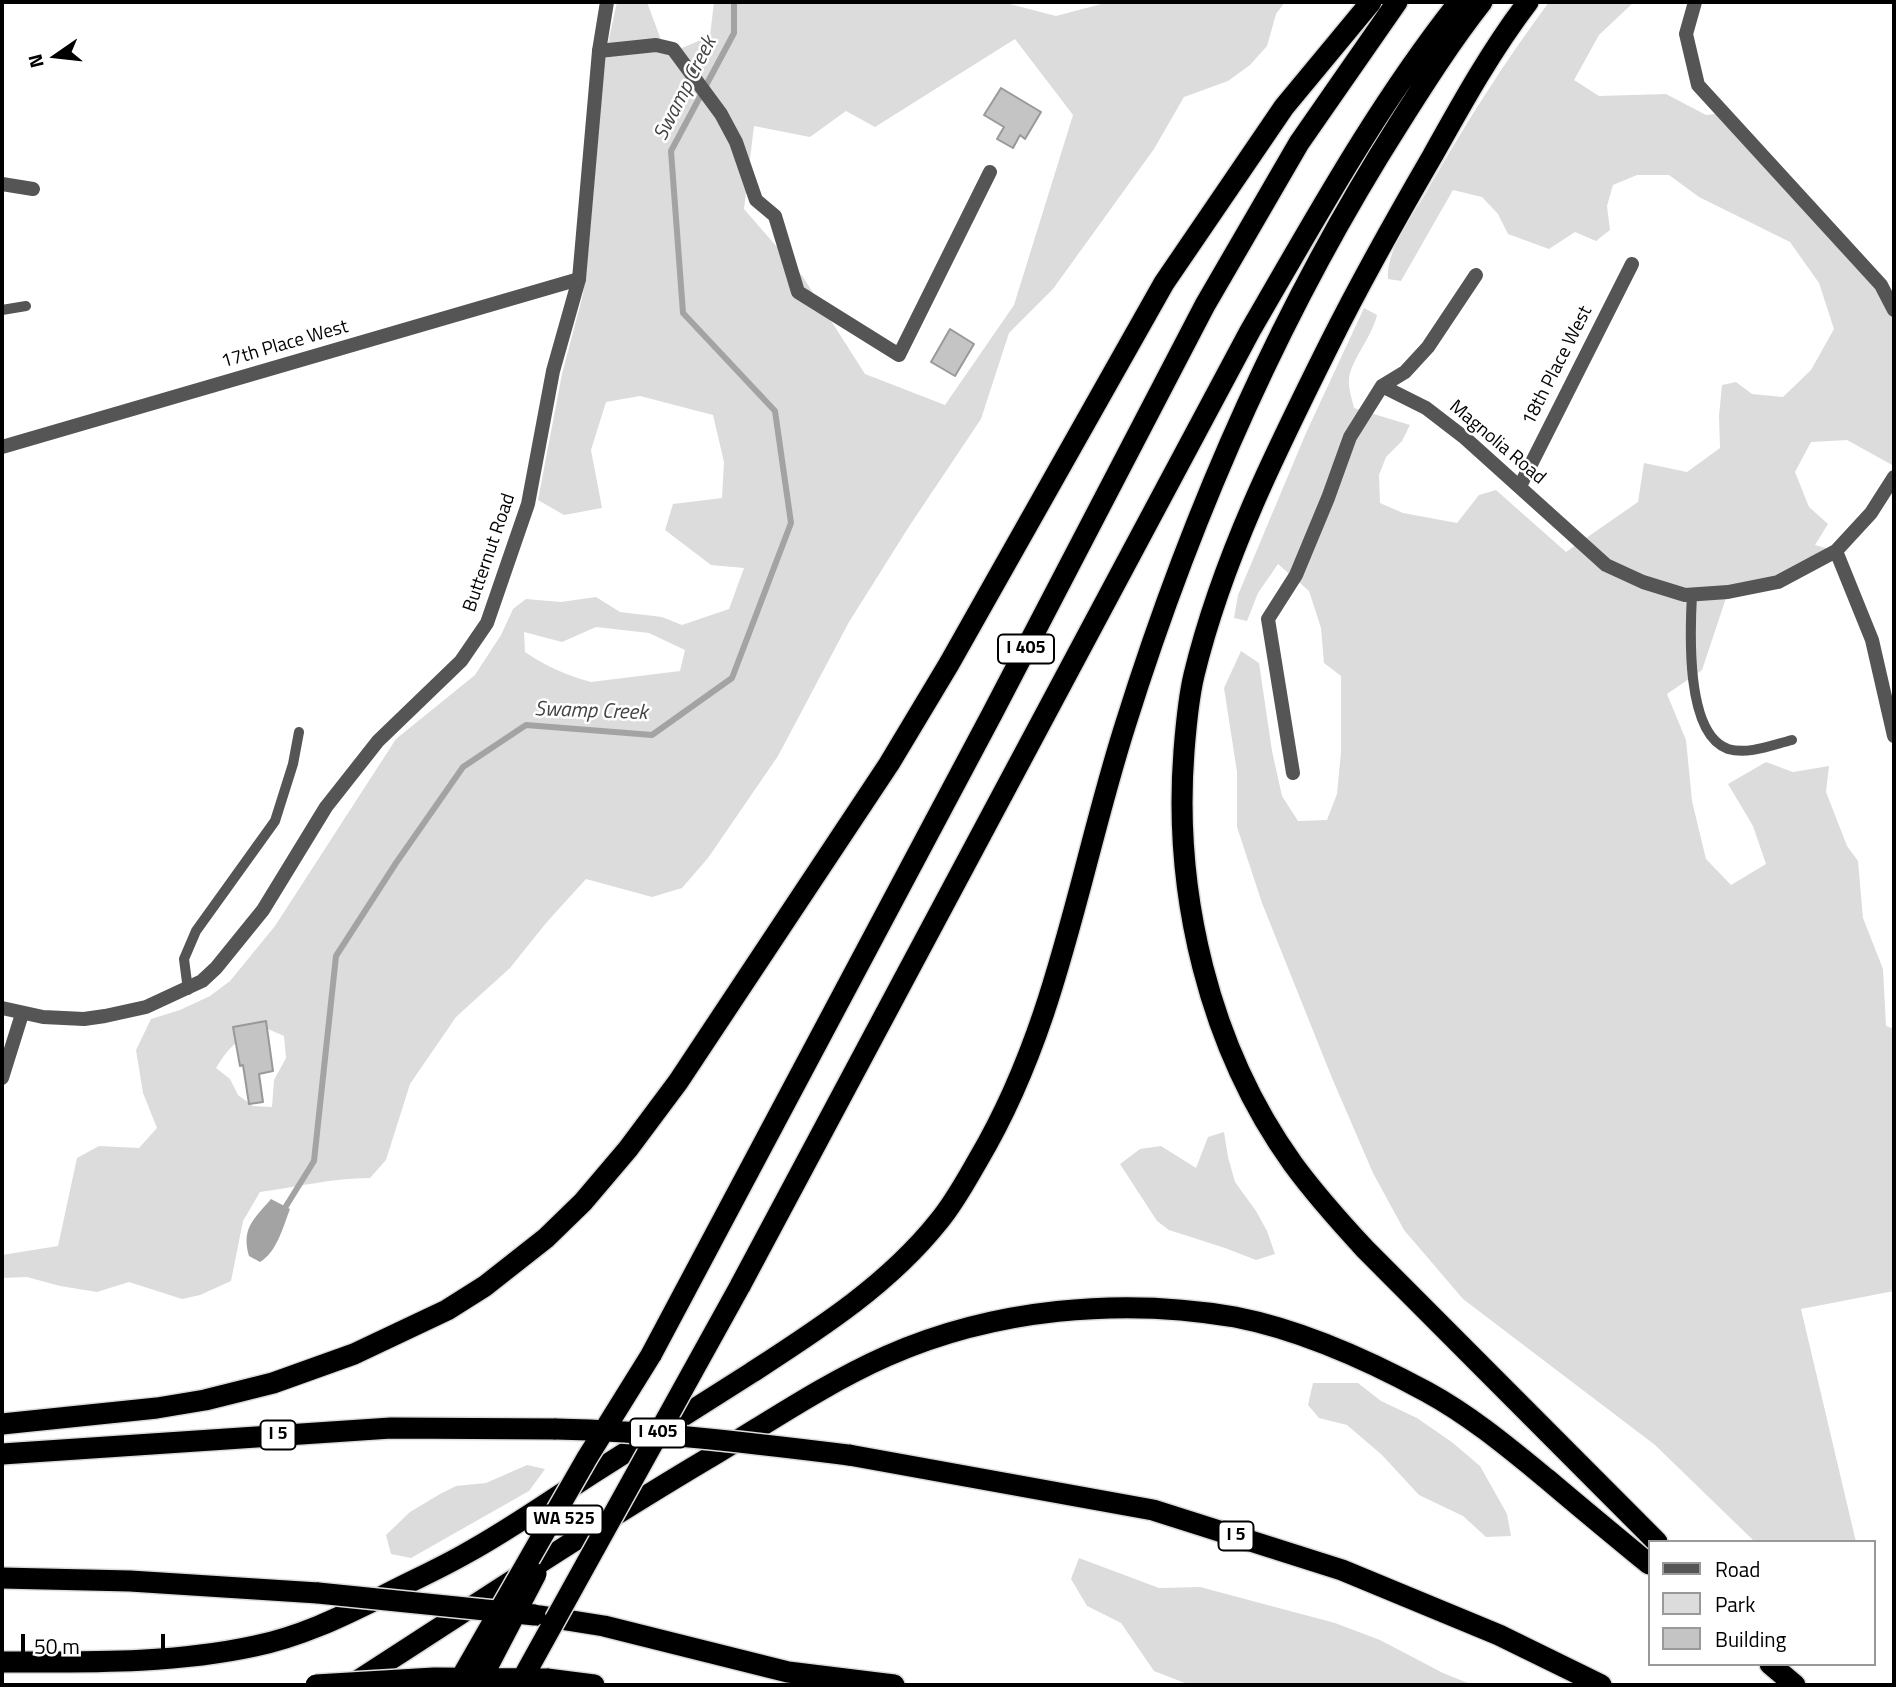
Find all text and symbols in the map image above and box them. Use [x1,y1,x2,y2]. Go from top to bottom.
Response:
north arrow [21,21,91,91]
water label: Swamp Creek [649,33,723,145]
text: N [19,51,51,71]
street label: 18th Place West [1518,302,1598,430]
street label: 17th Place West [219,316,351,374]
street label: Magnolia Road [1444,396,1550,490]
street label: Butternut Road [459,491,521,615]
road number: I 405 [998,634,1054,664]
water label: Swamp Creek [534,697,648,727]
road number: I 405 [630,1418,686,1448]
road number: I 5 [260,1420,296,1450]
road number: WA 525 [526,1506,602,1534]
road number: I 5 [1218,1521,1254,1550]
legend [1647,1540,1875,1666]
text: Road [1715,1553,1760,1585]
text: Park [1715,1588,1755,1620]
scale bar [24,1620,168,1664]
text: Building [1715,1623,1786,1655]
text: 50 m [34,1630,80,1662]

